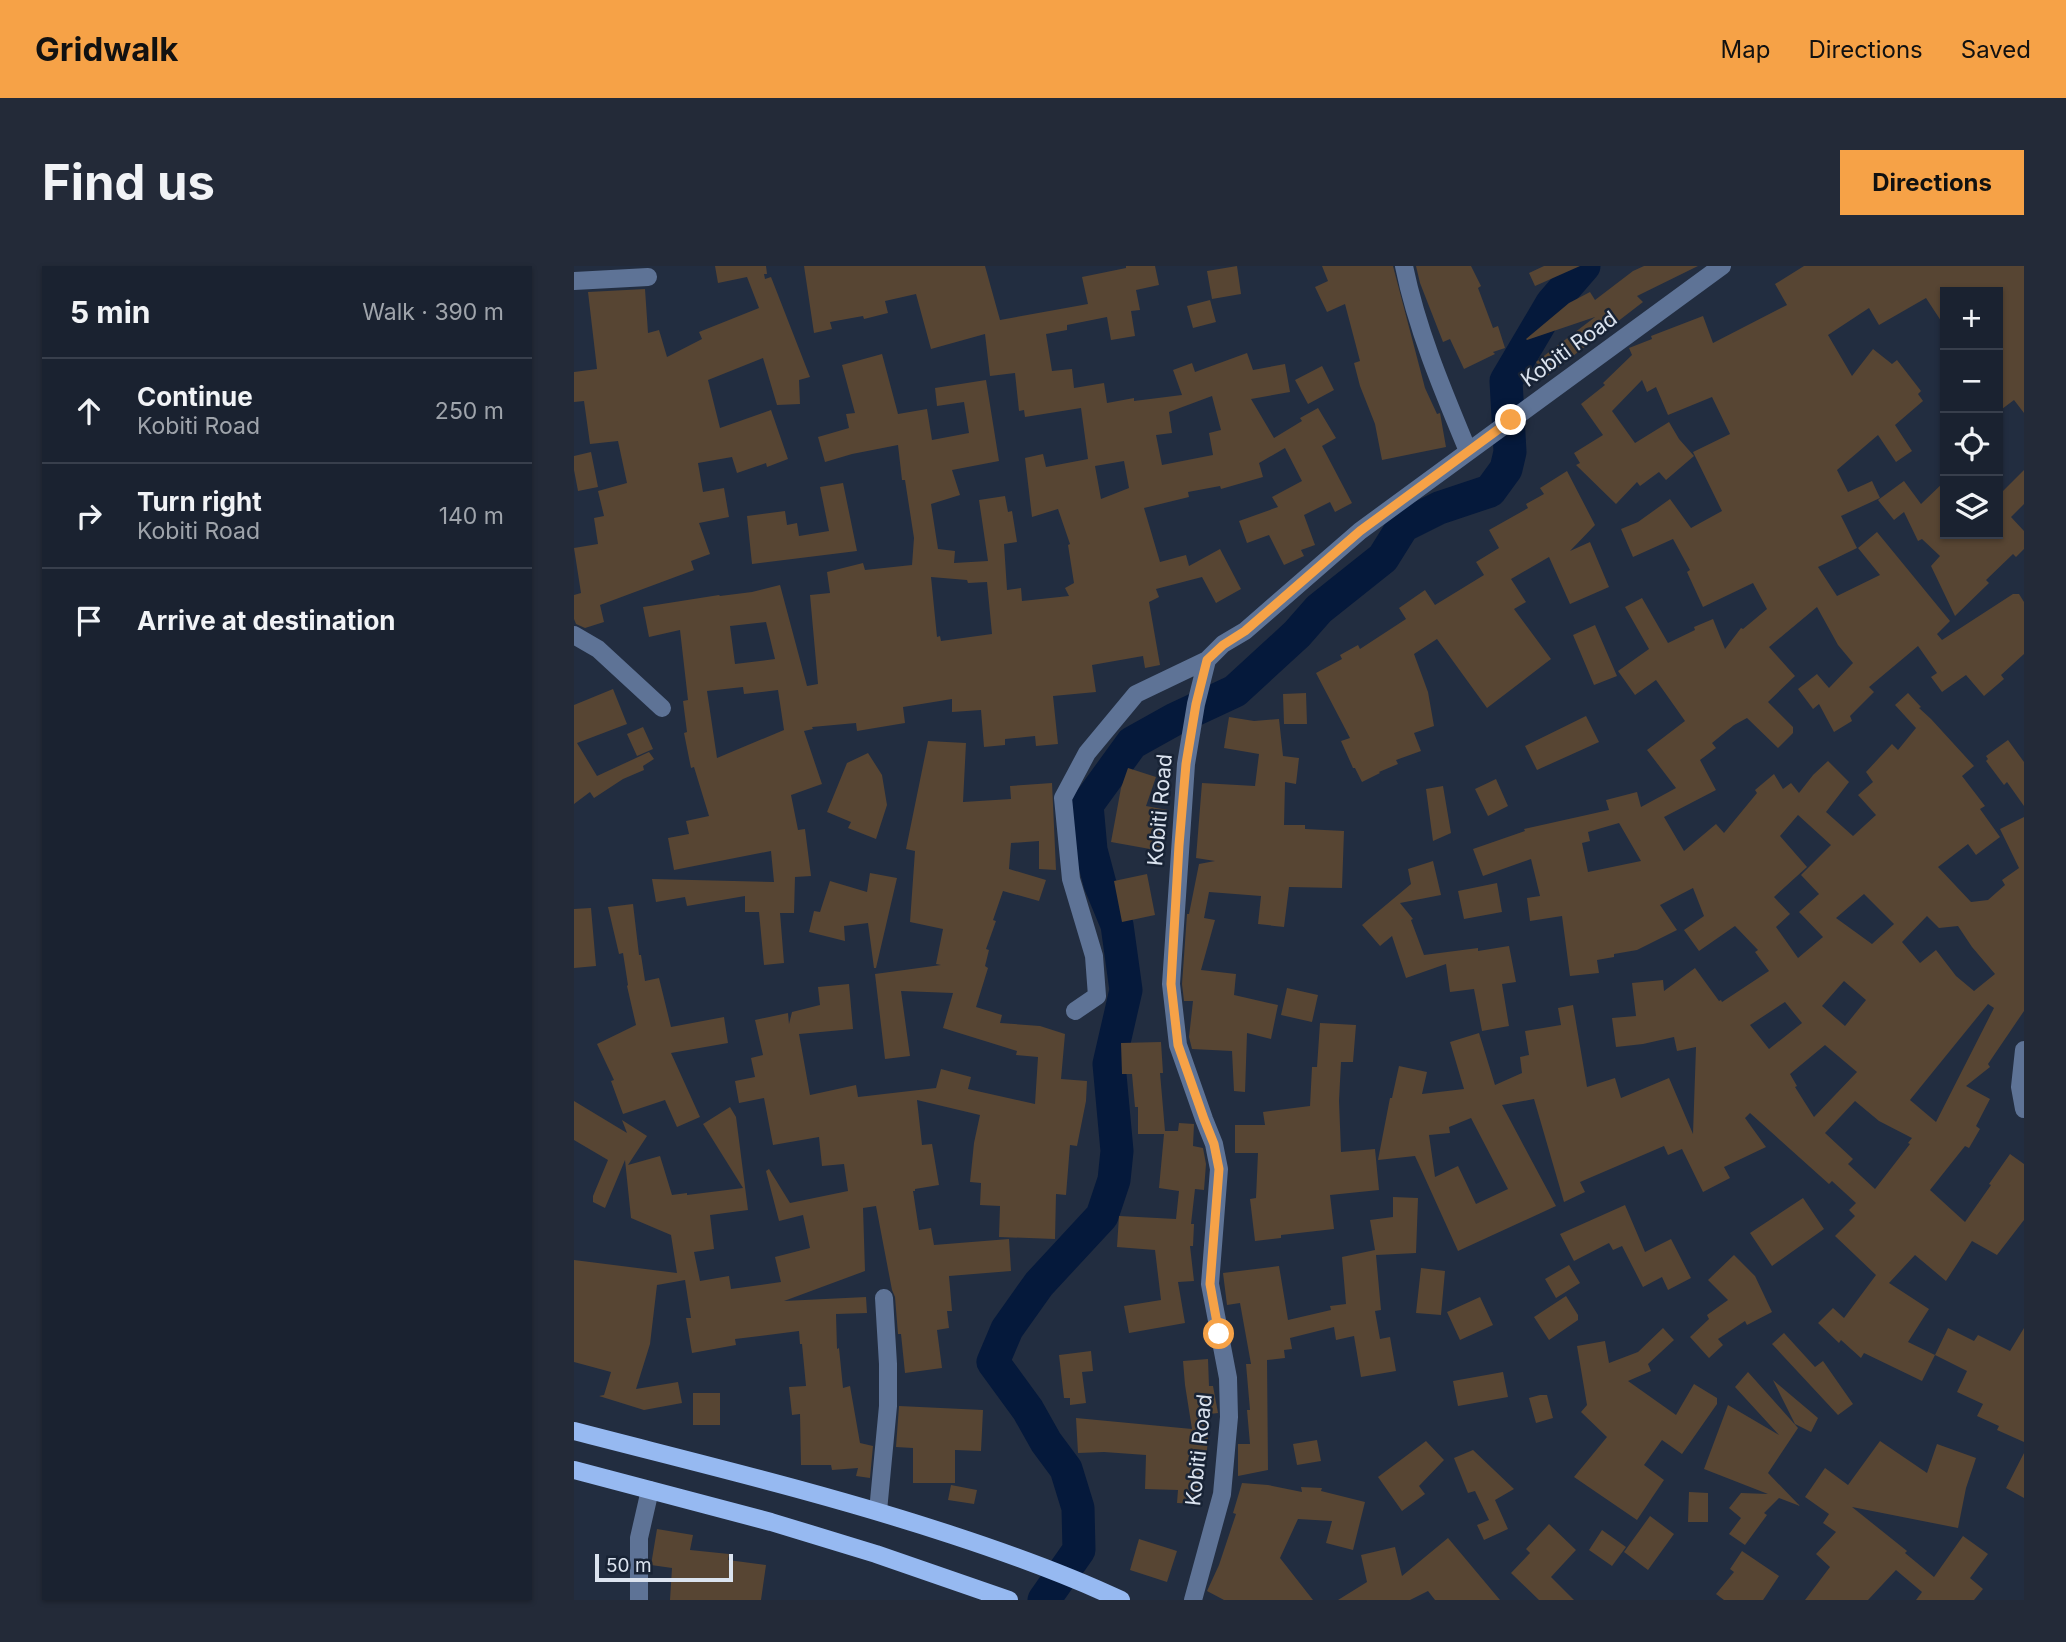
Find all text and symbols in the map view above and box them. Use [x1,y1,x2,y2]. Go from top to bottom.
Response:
text: Gridwalk [35,29,178,69]
text: Map [1721,35,1770,64]
text: Directions [1808,35,1923,64]
text: Saved [1961,35,2031,64]
button: Directions [1840,150,2024,215]
text: Find us [42,153,215,212]
map controls [1940,287,2003,539]
button: + [1940,287,2003,350]
text: 5 min [70,294,150,330]
text: Walk · 390 m [362,298,504,326]
street label: Kobiti Road [1516,305,1621,392]
button: − [1940,350,2003,413]
text: Continue [137,381,253,412]
icon: ahead [70,392,108,430]
text: 250 m [435,397,504,425]
route end [1495,404,1526,435]
text: Kobiti Road [137,412,260,440]
button: locate [1940,413,2003,476]
button: layers [1940,476,2003,539]
text: Turn right [137,486,262,517]
icon: right [70,497,108,535]
text: 140 m [439,502,504,530]
text: Kobiti Road [137,517,260,545]
icon: arrive [70,602,108,640]
text: Arrive at destination [137,605,396,636]
street label: Kobiti Road [1142,753,1177,867]
route start [1203,1318,1234,1349]
street label: Kobiti Road [1180,1393,1217,1507]
scale bar [595,1551,733,1583]
text: 50 m [606,1554,652,1577]

